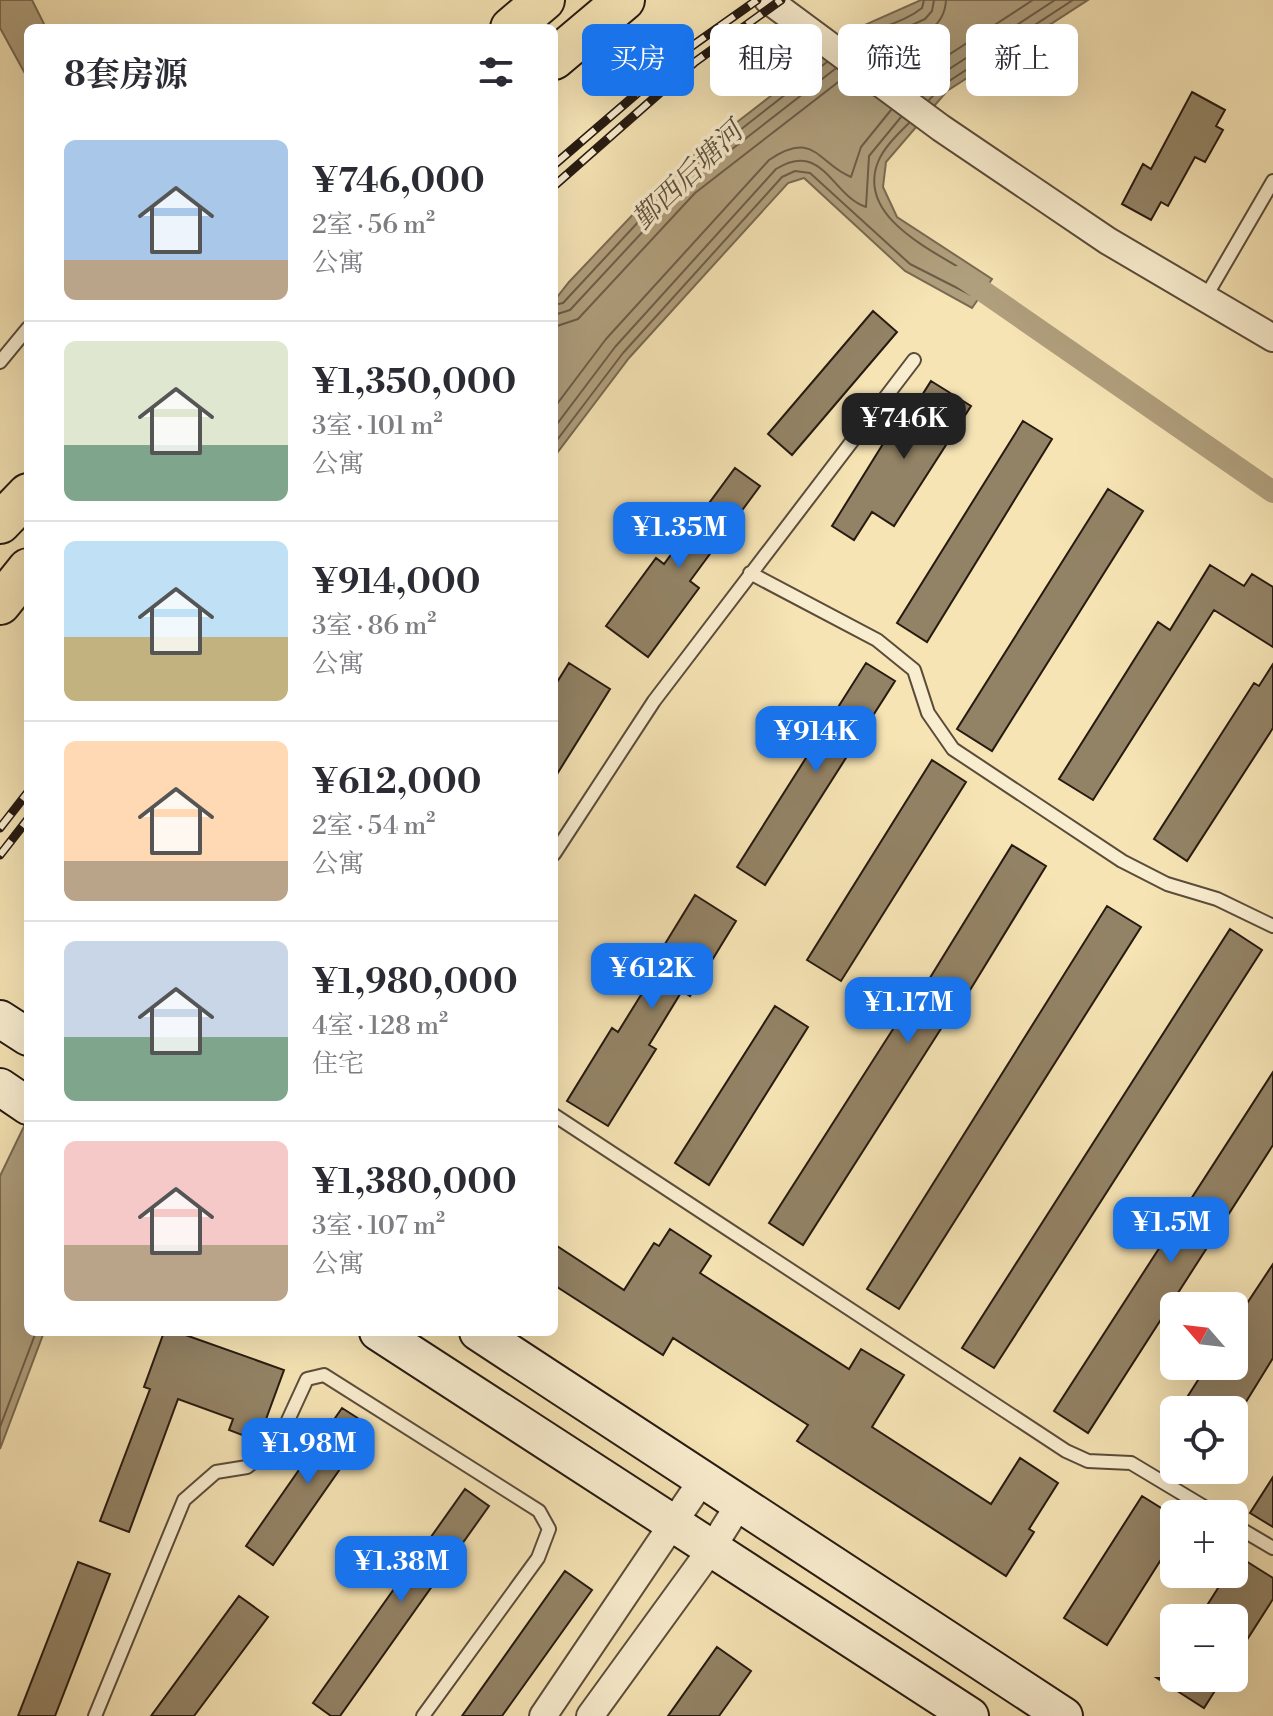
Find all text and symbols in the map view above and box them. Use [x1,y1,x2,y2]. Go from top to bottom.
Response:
chip: 买房 [582,24,694,96]
chip: 租房 [710,24,822,96]
chip: 筛选 [838,24,950,96]
chip: 新上 [966,24,1078,96]
icon: filters [474,50,518,94]
text: 8套房源 [64,55,188,97]
water label: 鄞西后塘河 [626,111,754,237]
text: ¥746,000 [312,161,485,203]
icon: home [128,172,224,268]
text: 2室 · 56 m² [312,209,435,241]
text: 公寓 [312,247,364,279]
text: ¥1,350,000 [312,362,516,404]
icon: home [128,373,224,469]
pin: ¥746K [848,393,960,461]
text: ¥746K [860,403,948,435]
text: 3室 · 101 m² [312,410,443,442]
text: 公寓 [312,448,364,480]
pin: ¥1.35M [614,502,744,570]
text: ¥1.35M [631,512,727,544]
text: ¥914,000 [312,562,480,604]
icon: home [128,573,224,669]
text: 3室 · 86 m² [312,610,436,642]
text: 公寓 [312,648,364,680]
pin: ¥914K [760,706,872,774]
text: ¥914K [773,716,859,748]
text: ¥612,000 [312,762,481,804]
icon: home [128,773,224,869]
text: 2室 · 54 m² [312,810,435,842]
text: 公寓 [312,848,364,880]
pin: ¥612K [596,943,708,1011]
text: ¥612K [609,953,695,985]
text: ¥1,980,000 [312,962,518,1004]
icon: home [128,973,224,1069]
pin: ¥1.17M [843,977,973,1045]
text: ¥1.17M [863,987,953,1019]
text: 4室 · 128 m² [312,1010,448,1042]
text: 住宅 [312,1048,364,1080]
text: ¥1,380,000 [312,1162,517,1204]
icon: home [128,1173,224,1269]
pin: ¥1.5M [1115,1197,1227,1265]
text: ¥1.5M [1131,1207,1211,1239]
text: 3室 · 107 m² [312,1210,445,1242]
text: 公寓 [312,1248,364,1280]
north arrow [1160,1292,1248,1380]
map controls [1160,1292,1248,1692]
button: locate [1160,1396,1248,1484]
pin: ¥1.98M [243,1418,373,1486]
text: ¥1.98M [260,1428,356,1460]
button: + [1160,1500,1248,1588]
pin: ¥1.38M [336,1536,466,1604]
text: ¥1.38M [353,1546,449,1578]
button: − [1160,1604,1248,1692]

